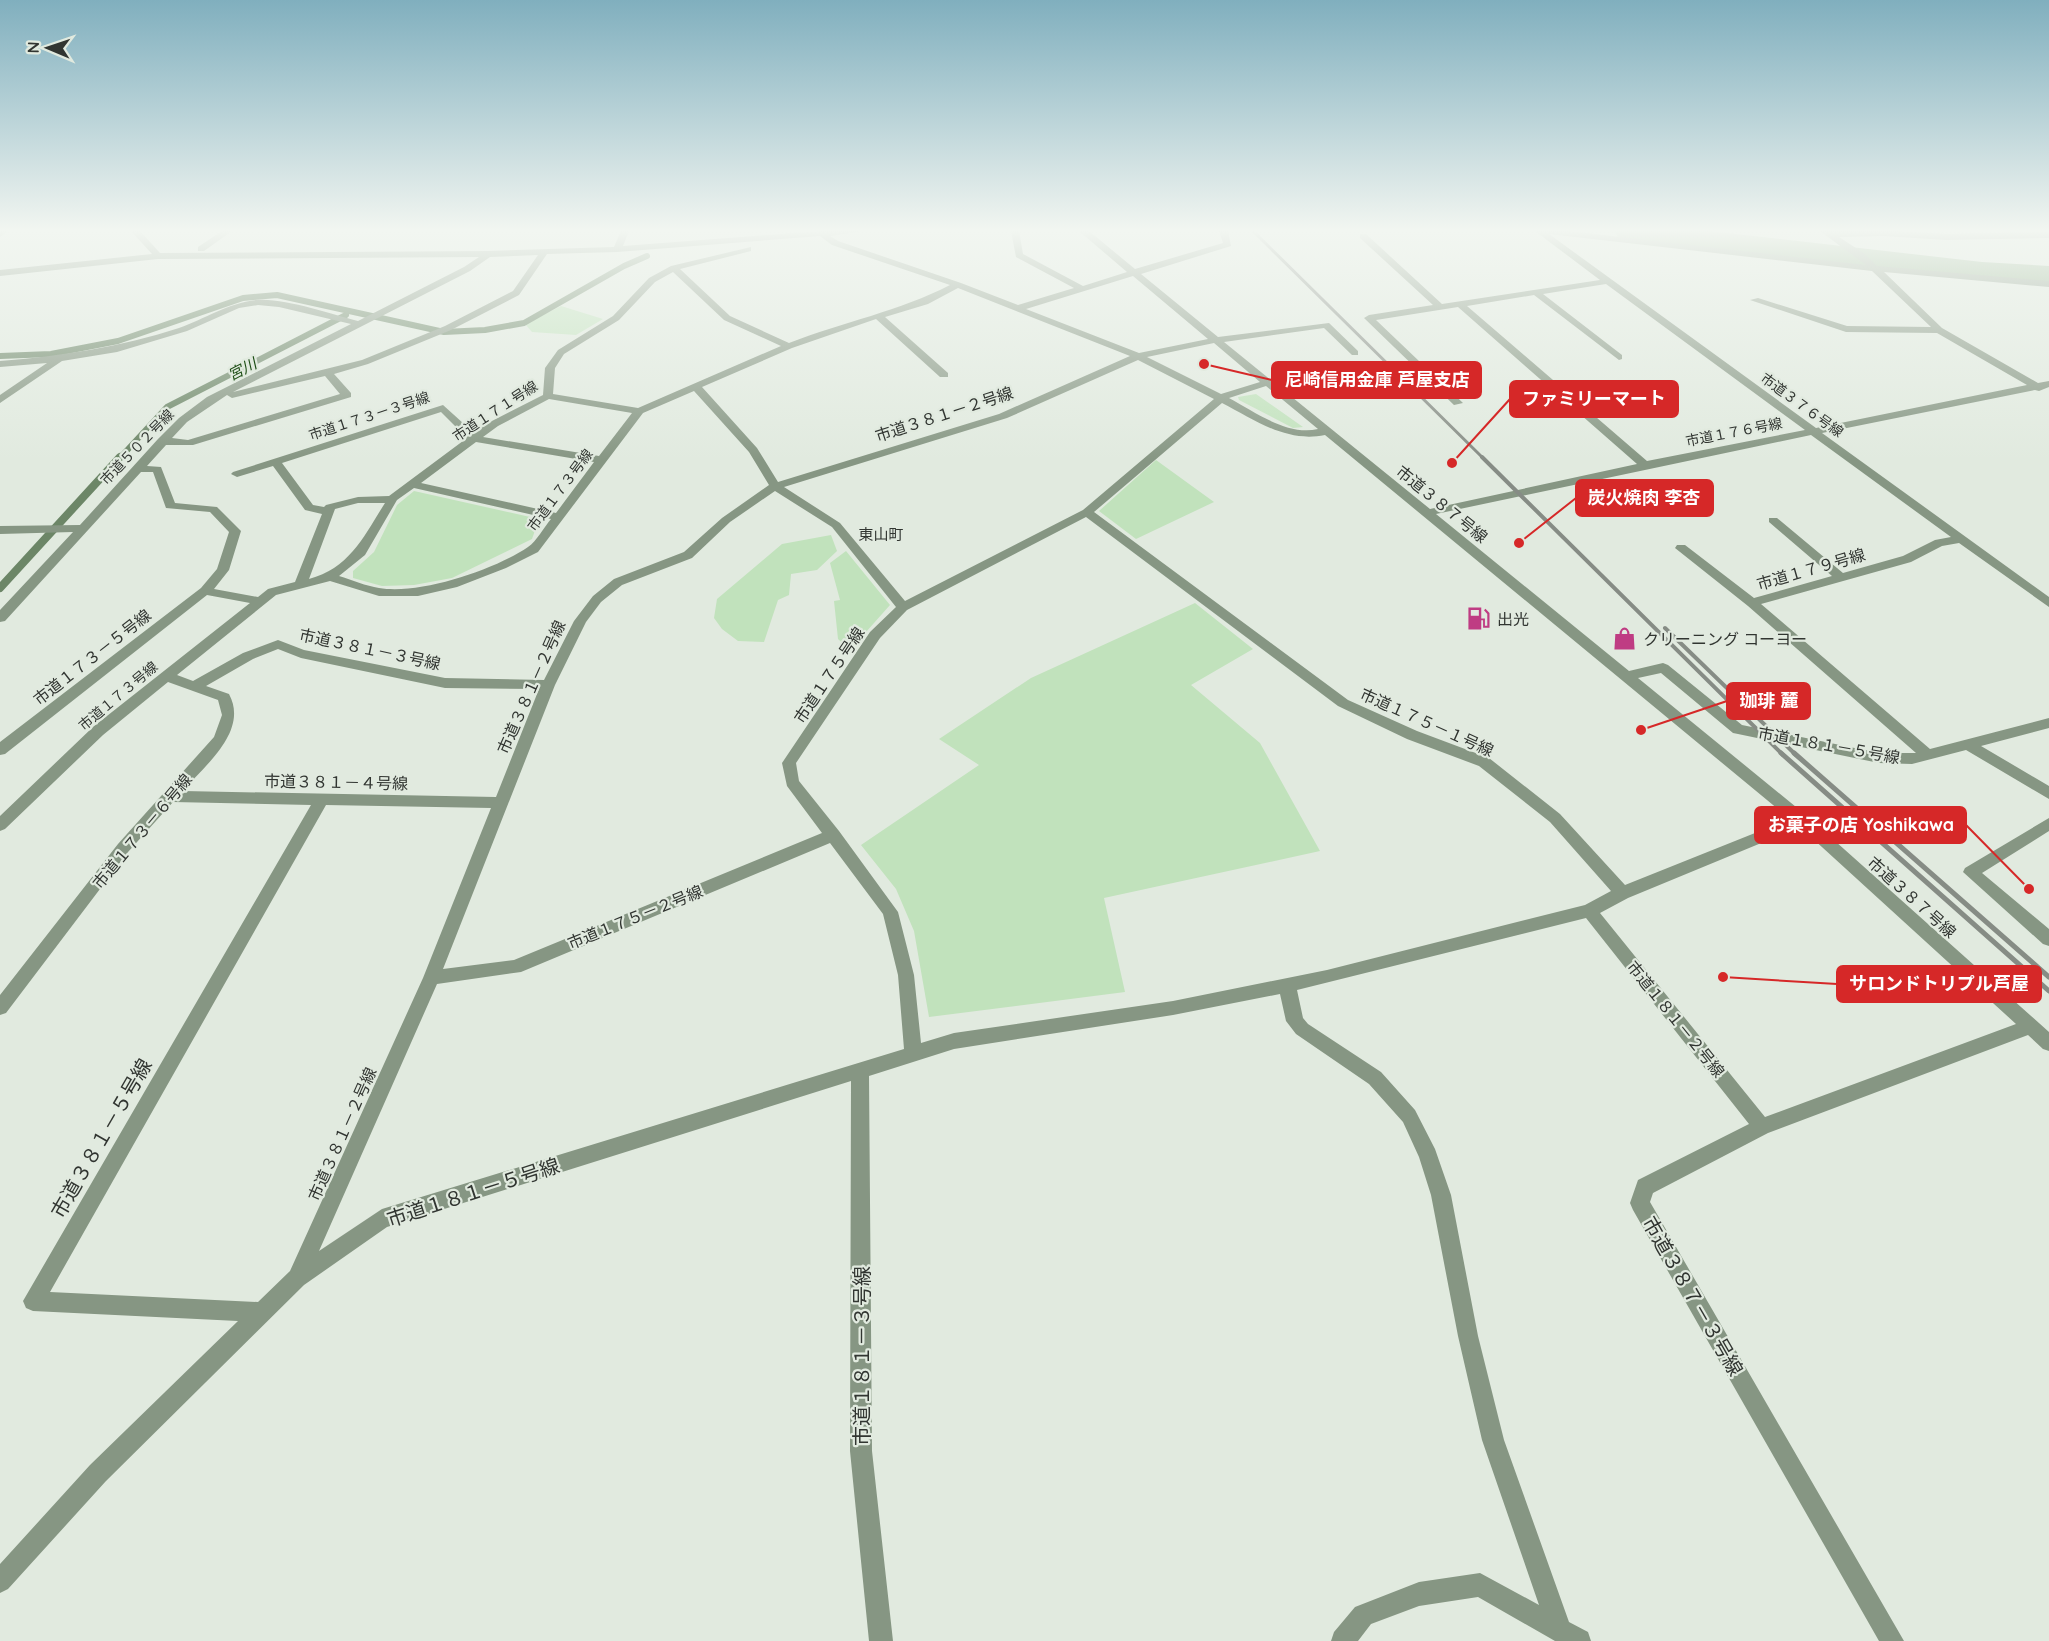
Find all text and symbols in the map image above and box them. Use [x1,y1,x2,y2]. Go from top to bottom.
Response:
north arrow [18,18,78,78]
text: N [23,41,43,54]
water label: 宮川 [224,353,261,384]
callout: 尼崎信用金庫 芦屋支店 [1272,362,1481,398]
text: 尼崎信用金庫 芦屋支店 [1284,368,1470,391]
street label: 市道３７６号線 [1757,369,1847,441]
street label: 市道１７１号線 [449,377,541,445]
callout: ファミリーマート [1510,381,1678,417]
street label: 市道３８１－２号線 [872,382,1016,446]
text: ファミリーマート [1522,387,1666,410]
street label: 市道１７３－３号線 [306,388,432,444]
street label: 市道５０２号線 [96,406,178,488]
street label: 市道１７６号線 [1684,414,1784,450]
street label: 市道１７３号線 [523,445,597,535]
street label: 市道３８７号線 [1392,461,1492,547]
callout: 炭火焼肉 李杏 [1576,480,1713,516]
text: 炭火焼肉 李杏 [1587,486,1701,509]
district label: 東山町 [858,525,904,544]
street label: 市道１７９号線 [1754,544,1868,594]
street label: 市道１７３－５号線 [29,605,155,709]
fuel station icon: 出光 [1466,606,1492,632]
place label: 出光 [1497,609,1529,629]
street label: 市道３８１－２号線 [493,617,569,757]
street label: 市道１７５号線 [789,623,869,727]
street label: 市道３８１－３号線 [297,624,443,674]
shop icon: クリーニング コーヨー [1612,626,1638,652]
place label: クリーニング コーヨー [1643,629,1807,649]
street label: 市道１７３号線 [75,658,161,734]
callout: 珈琲 麓 [1727,683,1810,719]
street label: 市道１７５－１号線 [1357,684,1497,760]
text: 珈琲 麓 [1739,689,1799,712]
street label: 市道１８１－５号線 [1756,723,1902,767]
street label: 市道１７３－６号線 [88,769,196,893]
street label: 市道３８１－４号線 [264,771,408,793]
callout: お菓子の店 Yoshikawa [1755,807,1966,843]
text: お菓子の店 Yoshikawa [1768,813,1954,836]
street label: 市道３８７号線 [1864,852,1960,942]
street label: 市道１７５－２号線 [564,881,706,953]
street label: 市道１８１－２号線 [1623,957,1729,1081]
callout: サロンドトリプル芦屋 [1837,966,2041,1002]
text: サロンドトリプル芦屋 [1849,972,2029,995]
street label: 市道３８１－５号線 [45,1054,157,1222]
street label: 市道３８１－２号線 [304,1064,380,1204]
street label: 市道１８１－５号線 [384,1152,562,1232]
street label: 市道３８７－３号線 [1637,1212,1749,1380]
street label: 市道１８１－３号線 [849,1266,874,1446]

